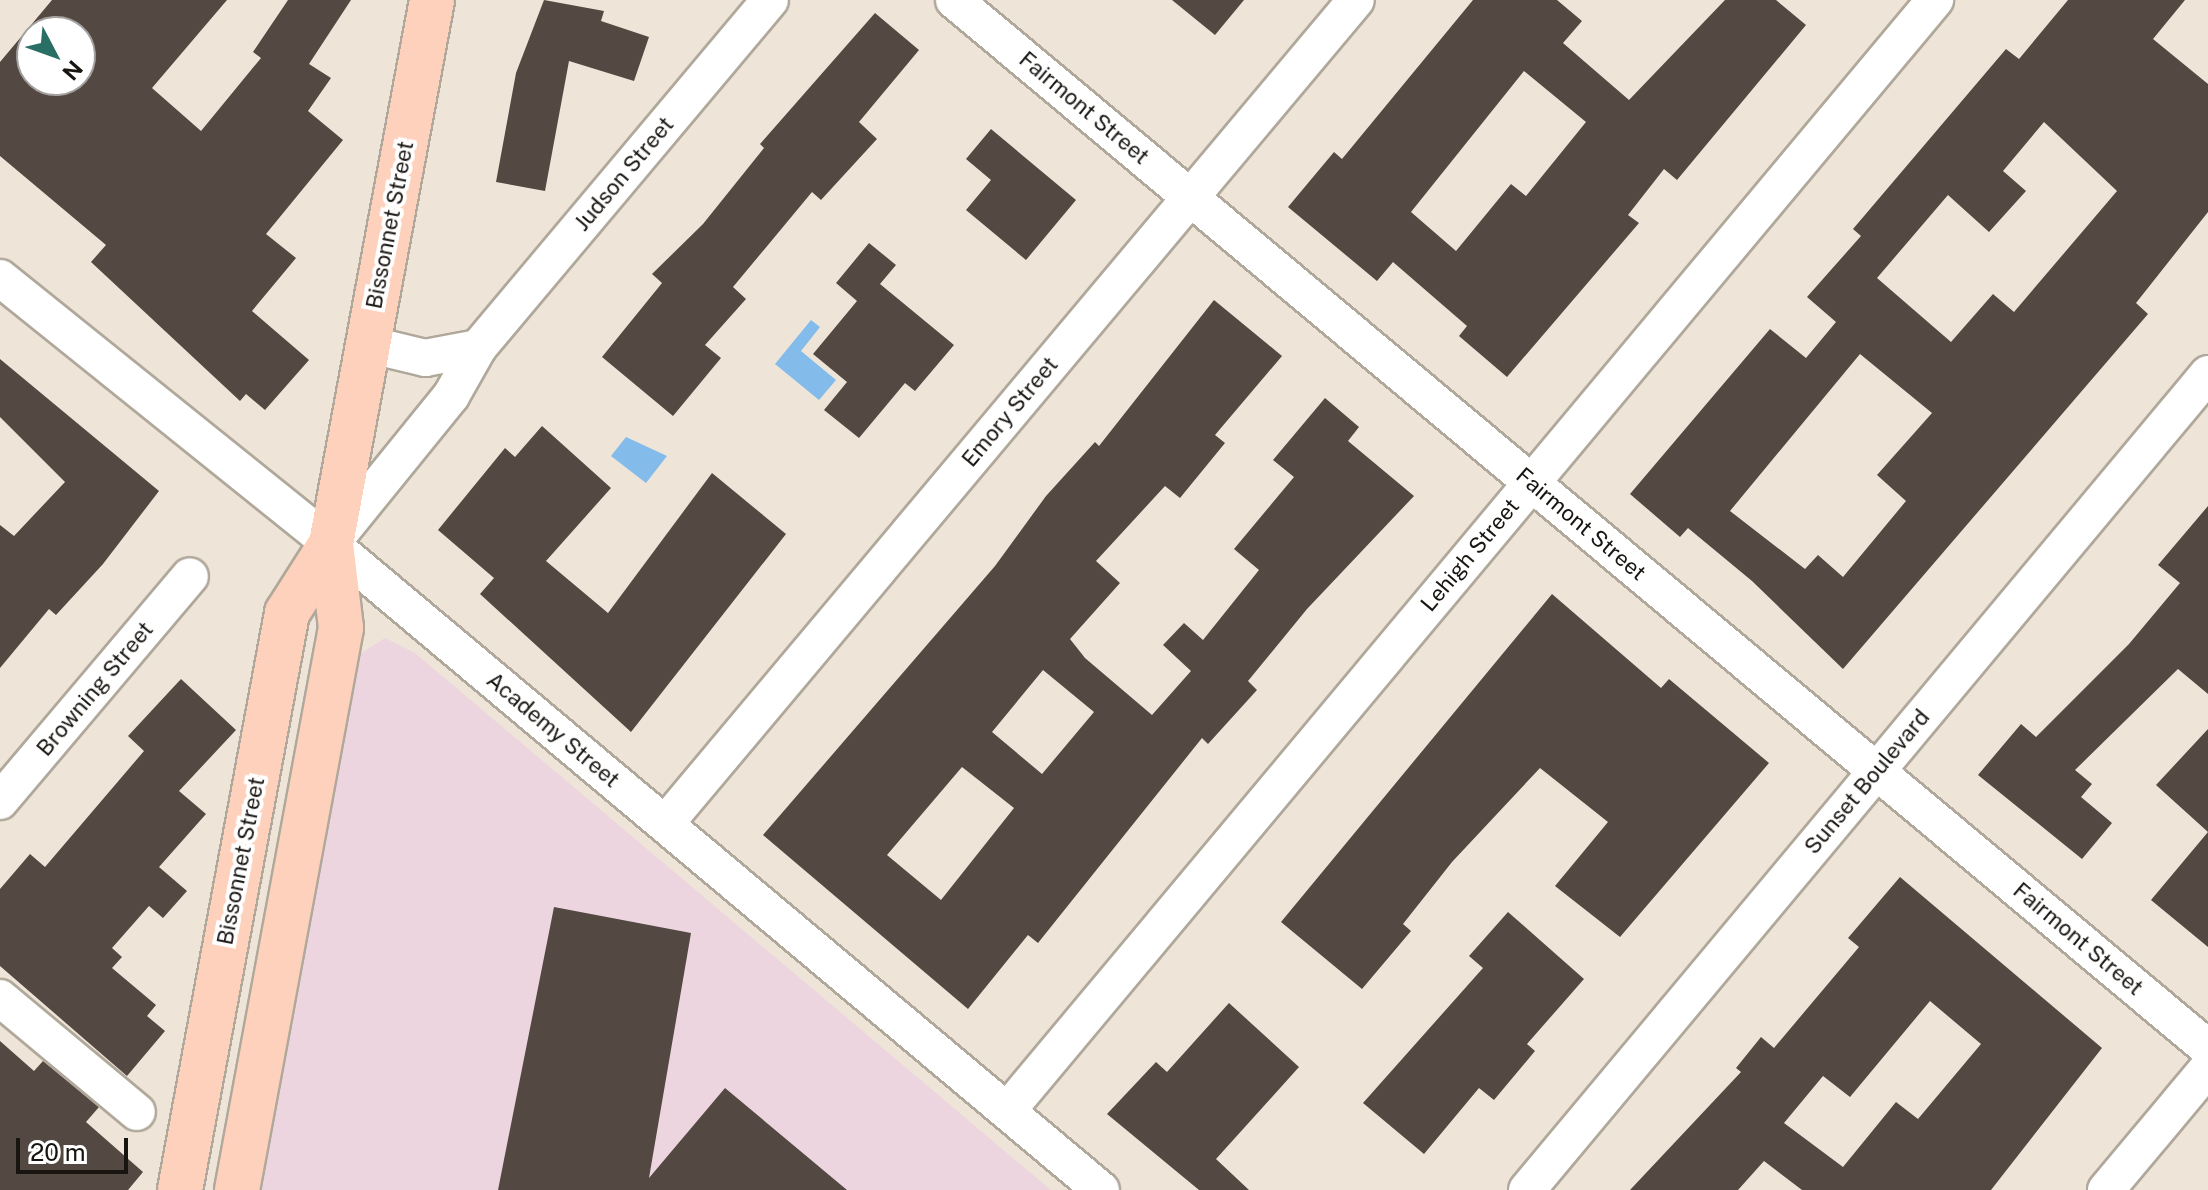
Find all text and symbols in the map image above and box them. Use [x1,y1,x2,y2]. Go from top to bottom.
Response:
north arrow [16,16,96,96]
street label: Fairmont Street [1014,46,1154,170]
text: N [57,55,88,85]
street label: Judson Street [569,112,679,236]
street label: Bissonnet Street [361,139,419,311]
street label: Emory Street [956,352,1064,472]
street label: Fairmont Street [1511,462,1651,586]
street label: Lehigh Street [1415,493,1525,617]
street label: Browning Street [31,617,159,761]
street label: Academy Street [481,667,625,793]
street label: Sunset Boulevard [1799,704,1935,860]
street label: Bissonnet Street [212,775,270,947]
street label: Fairmont Street [2008,877,2148,1001]
scale bar [20,1122,132,1172]
text: 20 m [30,1138,86,1166]

